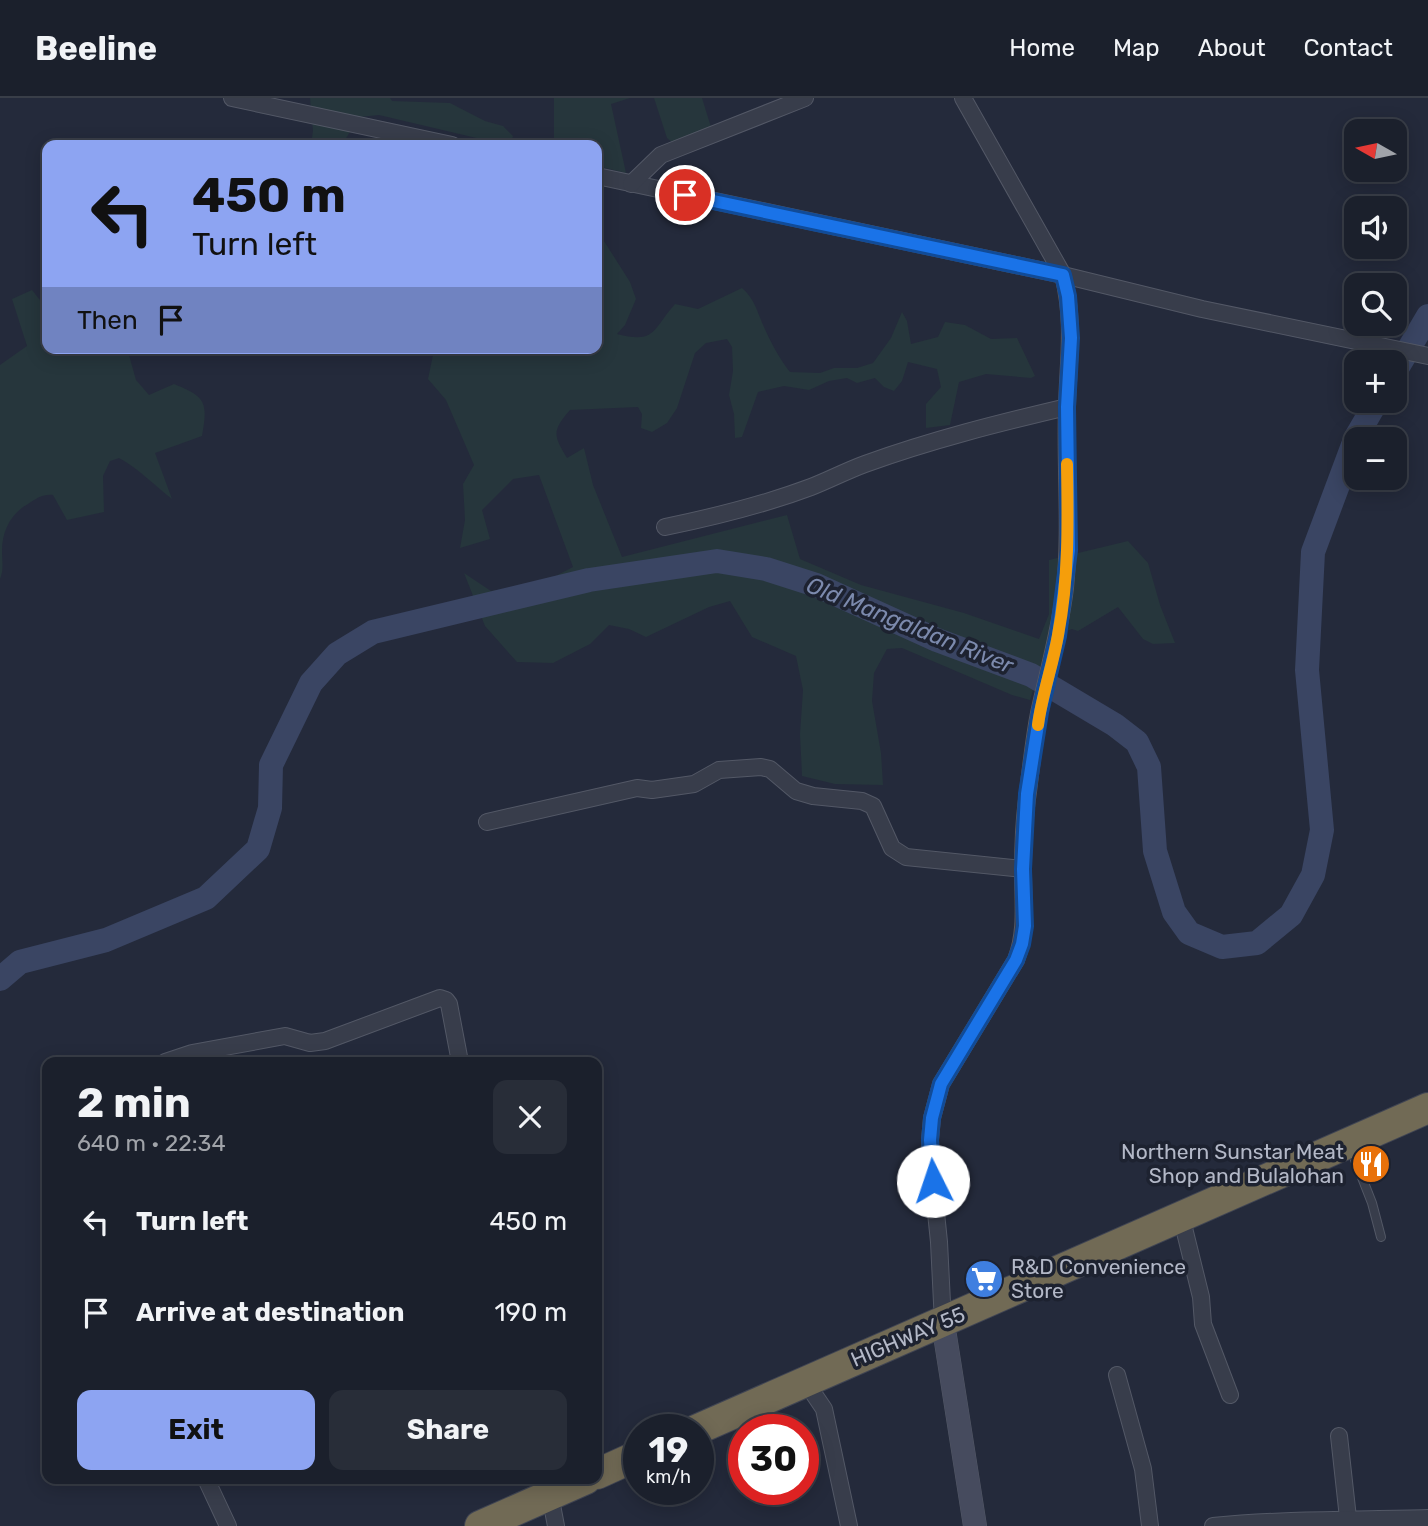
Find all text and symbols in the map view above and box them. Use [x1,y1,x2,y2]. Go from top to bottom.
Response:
text: Beeline [35,29,157,68]
text: Home [1009,34,1075,62]
text: Map [1113,34,1160,62]
text: About [1198,34,1266,62]
text: Contact [1304,34,1393,62]
north arrow [1344,119,1407,182]
map controls [1344,119,1407,490]
pin [655,165,715,225]
text: 450 m [192,166,346,224]
icon: left [77,168,168,259]
icon: arrive [666,176,704,214]
button: sound [1344,196,1407,259]
text: Turn left [192,225,317,263]
button: search [1344,273,1407,336]
icon: arrive [152,301,190,339]
text: Then [77,305,138,336]
button: + [1344,350,1407,413]
button: − [1344,427,1407,490]
water label: Old Mangaldan River [803,571,1019,680]
text: 2 min [77,1078,191,1128]
button: close [493,1080,567,1154]
text: 640 m · 22:34 [77,1129,226,1157]
place label: Northern Sunstar Meat Shop and Bulalohan [1121,1139,1344,1188]
restaurant icon: Northern Sunstar Meat Shop and Bulalohan [1350,1143,1392,1185]
position arrow [896,1144,970,1218]
icon: left [77,1203,115,1241]
text: Turn left [136,1206,248,1237]
text: 450 m [489,1206,567,1237]
place label: R&D Convenience Store [1011,1254,1186,1303]
supermarket icon: R&D Convenience Store [963,1258,1005,1300]
icon: arrive [77,1294,115,1332]
text: Arrive at destination [136,1297,404,1328]
text: 190 m [494,1297,567,1328]
street label: HIGHWAY 55 [847,1301,969,1372]
button: Exit [77,1390,315,1470]
button: Share [329,1390,567,1470]
speed limit sign: 30 [728,1414,819,1505]
text: 19 [649,1429,688,1471]
text: km/h [646,1466,691,1488]

